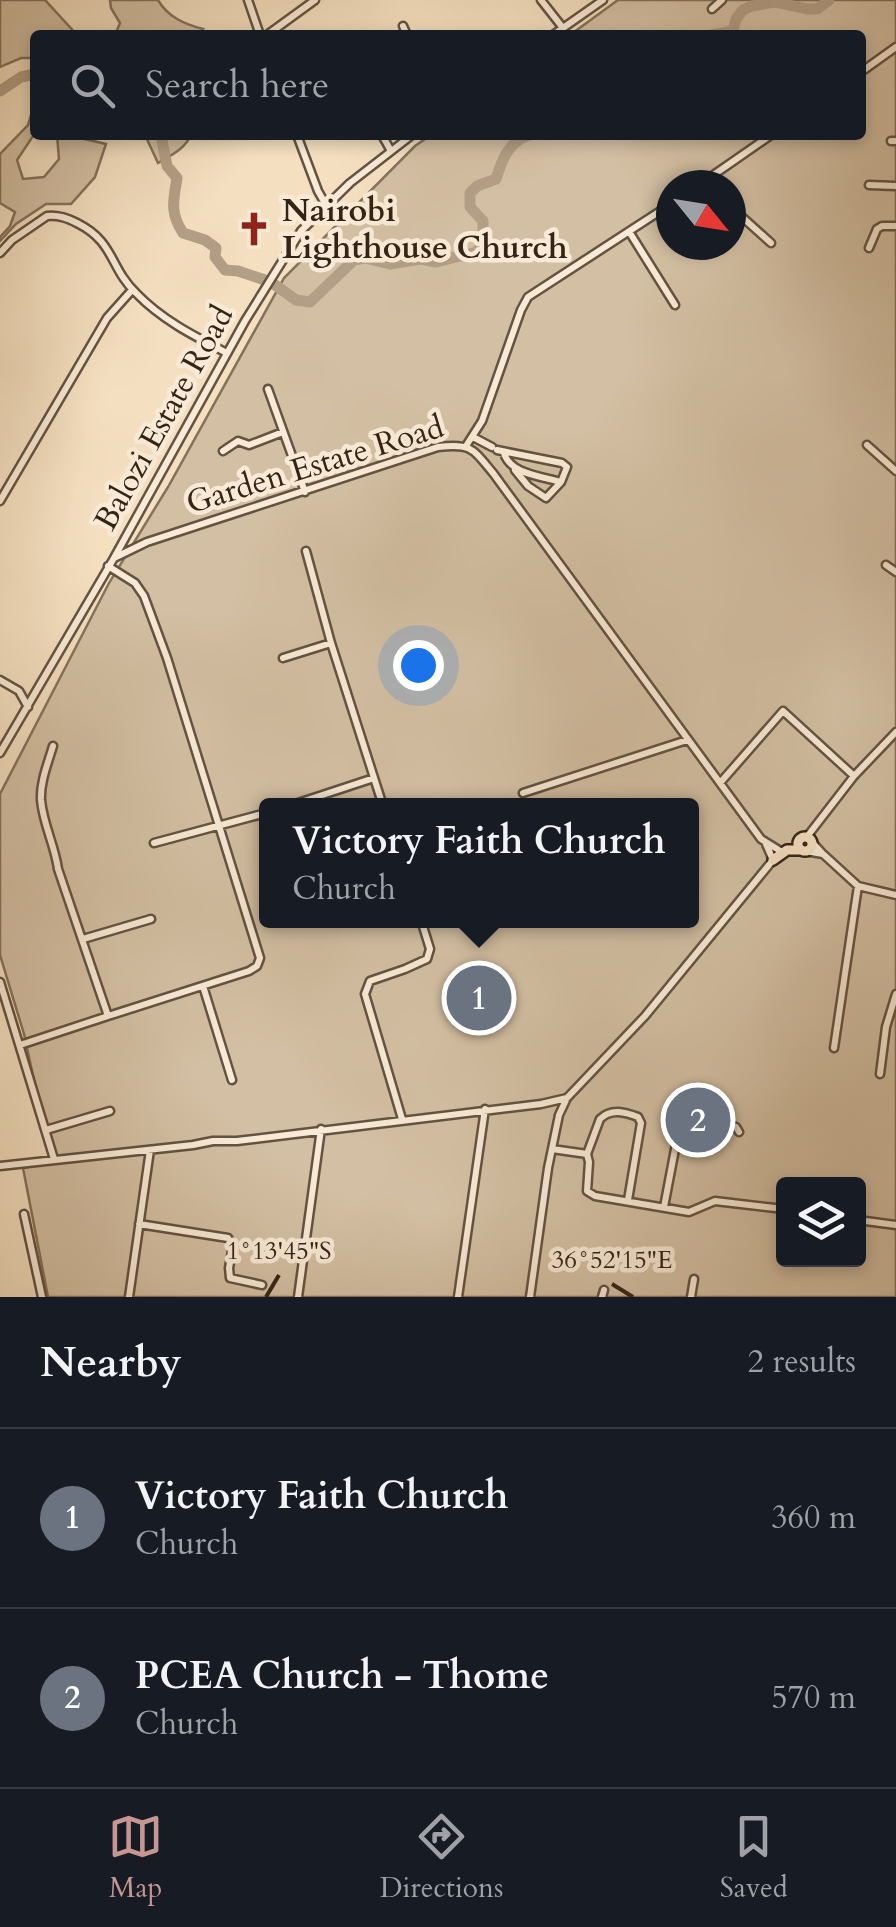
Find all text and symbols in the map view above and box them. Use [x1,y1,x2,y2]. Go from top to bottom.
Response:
search box [30,30,866,140]
icon: search [65,58,120,113]
text: Search here [145,59,329,111]
north arrow [656,170,746,260]
place label: Nairobi Lighthouse Church [282,189,568,270]
church icon: Nairobi Lighthouse Church [235,210,273,248]
street label: Balozi Estate Road [84,298,244,538]
street label: Garden Estate Road [181,405,449,525]
your location [393,640,444,691]
popup [259,798,699,928]
text: Victory Faith Church [292,815,666,867]
text: Church [292,867,396,911]
pin: 1 [446,960,512,1036]
pin: 2 [666,1082,730,1158]
map controls [776,1177,866,1267]
button: layers [776,1177,866,1267]
text: 1°13'45"S [226,1234,332,1268]
text: 36°52'15"E [552,1243,672,1277]
text: Nearby [40,1334,182,1391]
text: 2 results [748,1340,856,1384]
text: Victory Faith Church [135,1470,508,1522]
text: 1 [64,1496,81,1540]
text: 360 m [771,1496,856,1540]
text: Church [135,1522,238,1566]
text: PCEA Church - Thome [135,1650,549,1702]
text: 2 [64,1676,81,1720]
text: 570 m [771,1676,856,1720]
text: Church [135,1702,238,1746]
tab: Map [108,1809,163,1907]
tab: Directions [380,1809,503,1907]
tab: Saved [720,1809,788,1907]

